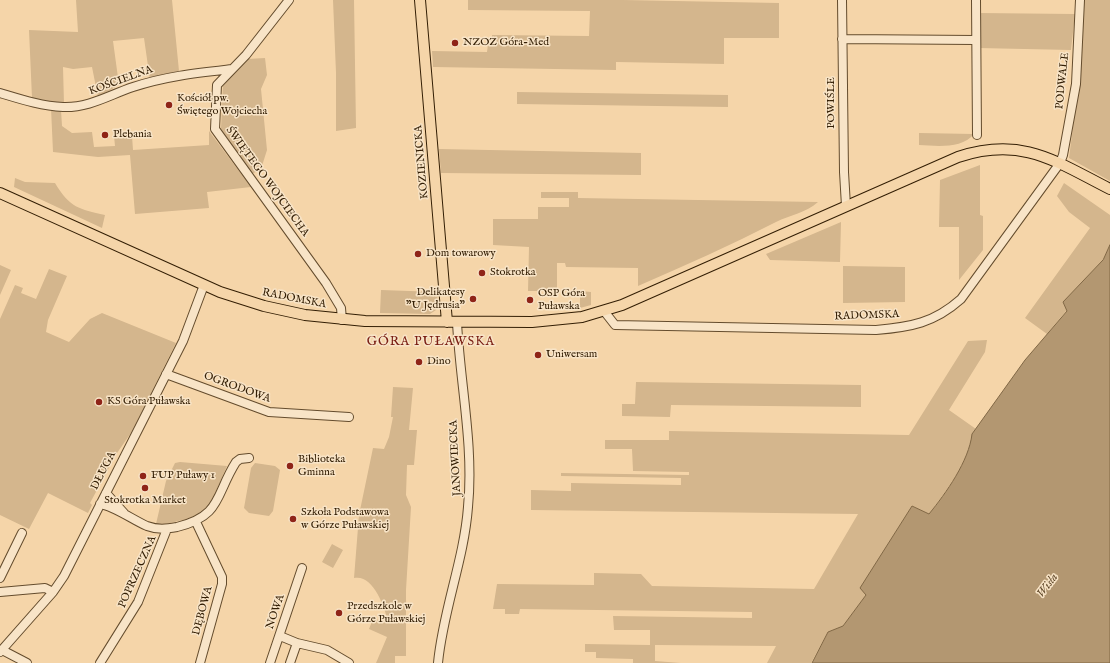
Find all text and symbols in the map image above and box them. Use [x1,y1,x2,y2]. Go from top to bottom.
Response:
place label: NZOZ Góra-Med [463,36,549,50]
marker: NZOZ Góra-Med [450,38,460,48]
street label: PODWALE [1053,52,1073,110]
street label: KOŚCIELNA [87,63,155,99]
street label: POWIŚLE [825,77,839,129]
place label: Kościół pw. Świętego Wojciecha [177,92,267,118]
marker: Kościół pw. Świętego Wojciecha [164,100,174,110]
street label: ŚWIĘTEGO WOJCIECHA [223,124,311,240]
street label: KOZIENICKA [412,124,432,200]
place label: Plebania [113,128,152,142]
marker: Plebania [100,130,110,140]
place label: Dom towarowy [426,247,496,261]
marker: Dom towarowy [413,249,423,259]
place label: Stokrotka [490,266,536,280]
marker: Stokrotka [477,268,487,278]
street label: RADOMSKA [261,286,327,312]
place label: Delikatesy "U Jędrusia" [406,286,465,312]
place label: OSP Góra Puławska [538,287,585,313]
marker: Delikatesy "U Jędrusia" [468,294,478,304]
marker: OSP Góra Puławska [525,295,535,305]
street label: RADOMSKA [834,308,900,324]
district label: GÓRA PUŁAWSKA [367,334,495,350]
place label: Uniwersam [546,348,597,362]
marker: Uniwersam [533,350,543,360]
place label: Dino [427,355,451,369]
marker: Dino [414,357,424,367]
street label: OGRODOWA [202,370,272,406]
place label: KS Góra Puławska [107,395,190,409]
marker: KS Góra Puławska [94,397,104,407]
street label: JANOWIECKA [447,420,465,496]
street label: DŁUGA [89,450,119,492]
place label: Biblioteka Gminna [298,453,345,479]
marker: Biblioteka Gminna [285,461,295,471]
place label: FUP Puławy 1 [151,469,215,483]
marker: FUP Puławy 1 [138,471,148,481]
marker: Stokrotka Market [140,483,150,493]
place label: Stokrotka Market [104,494,186,508]
place label: Szkoła Podstawowa w Górze Puławskiej [301,506,389,532]
marker: Szkoła Podstawowa w Górze Puławskiej [288,514,298,524]
street label: POPRZECZNA [116,534,160,610]
water label: Wisła [1034,571,1062,601]
street label: DĘBOWA [190,585,216,637]
street label: NOWA [264,593,288,631]
place label: Przedszkole w Górze Puławskiej [347,600,425,626]
marker: Przedszkole w Górze Puławskiej [334,608,344,618]

